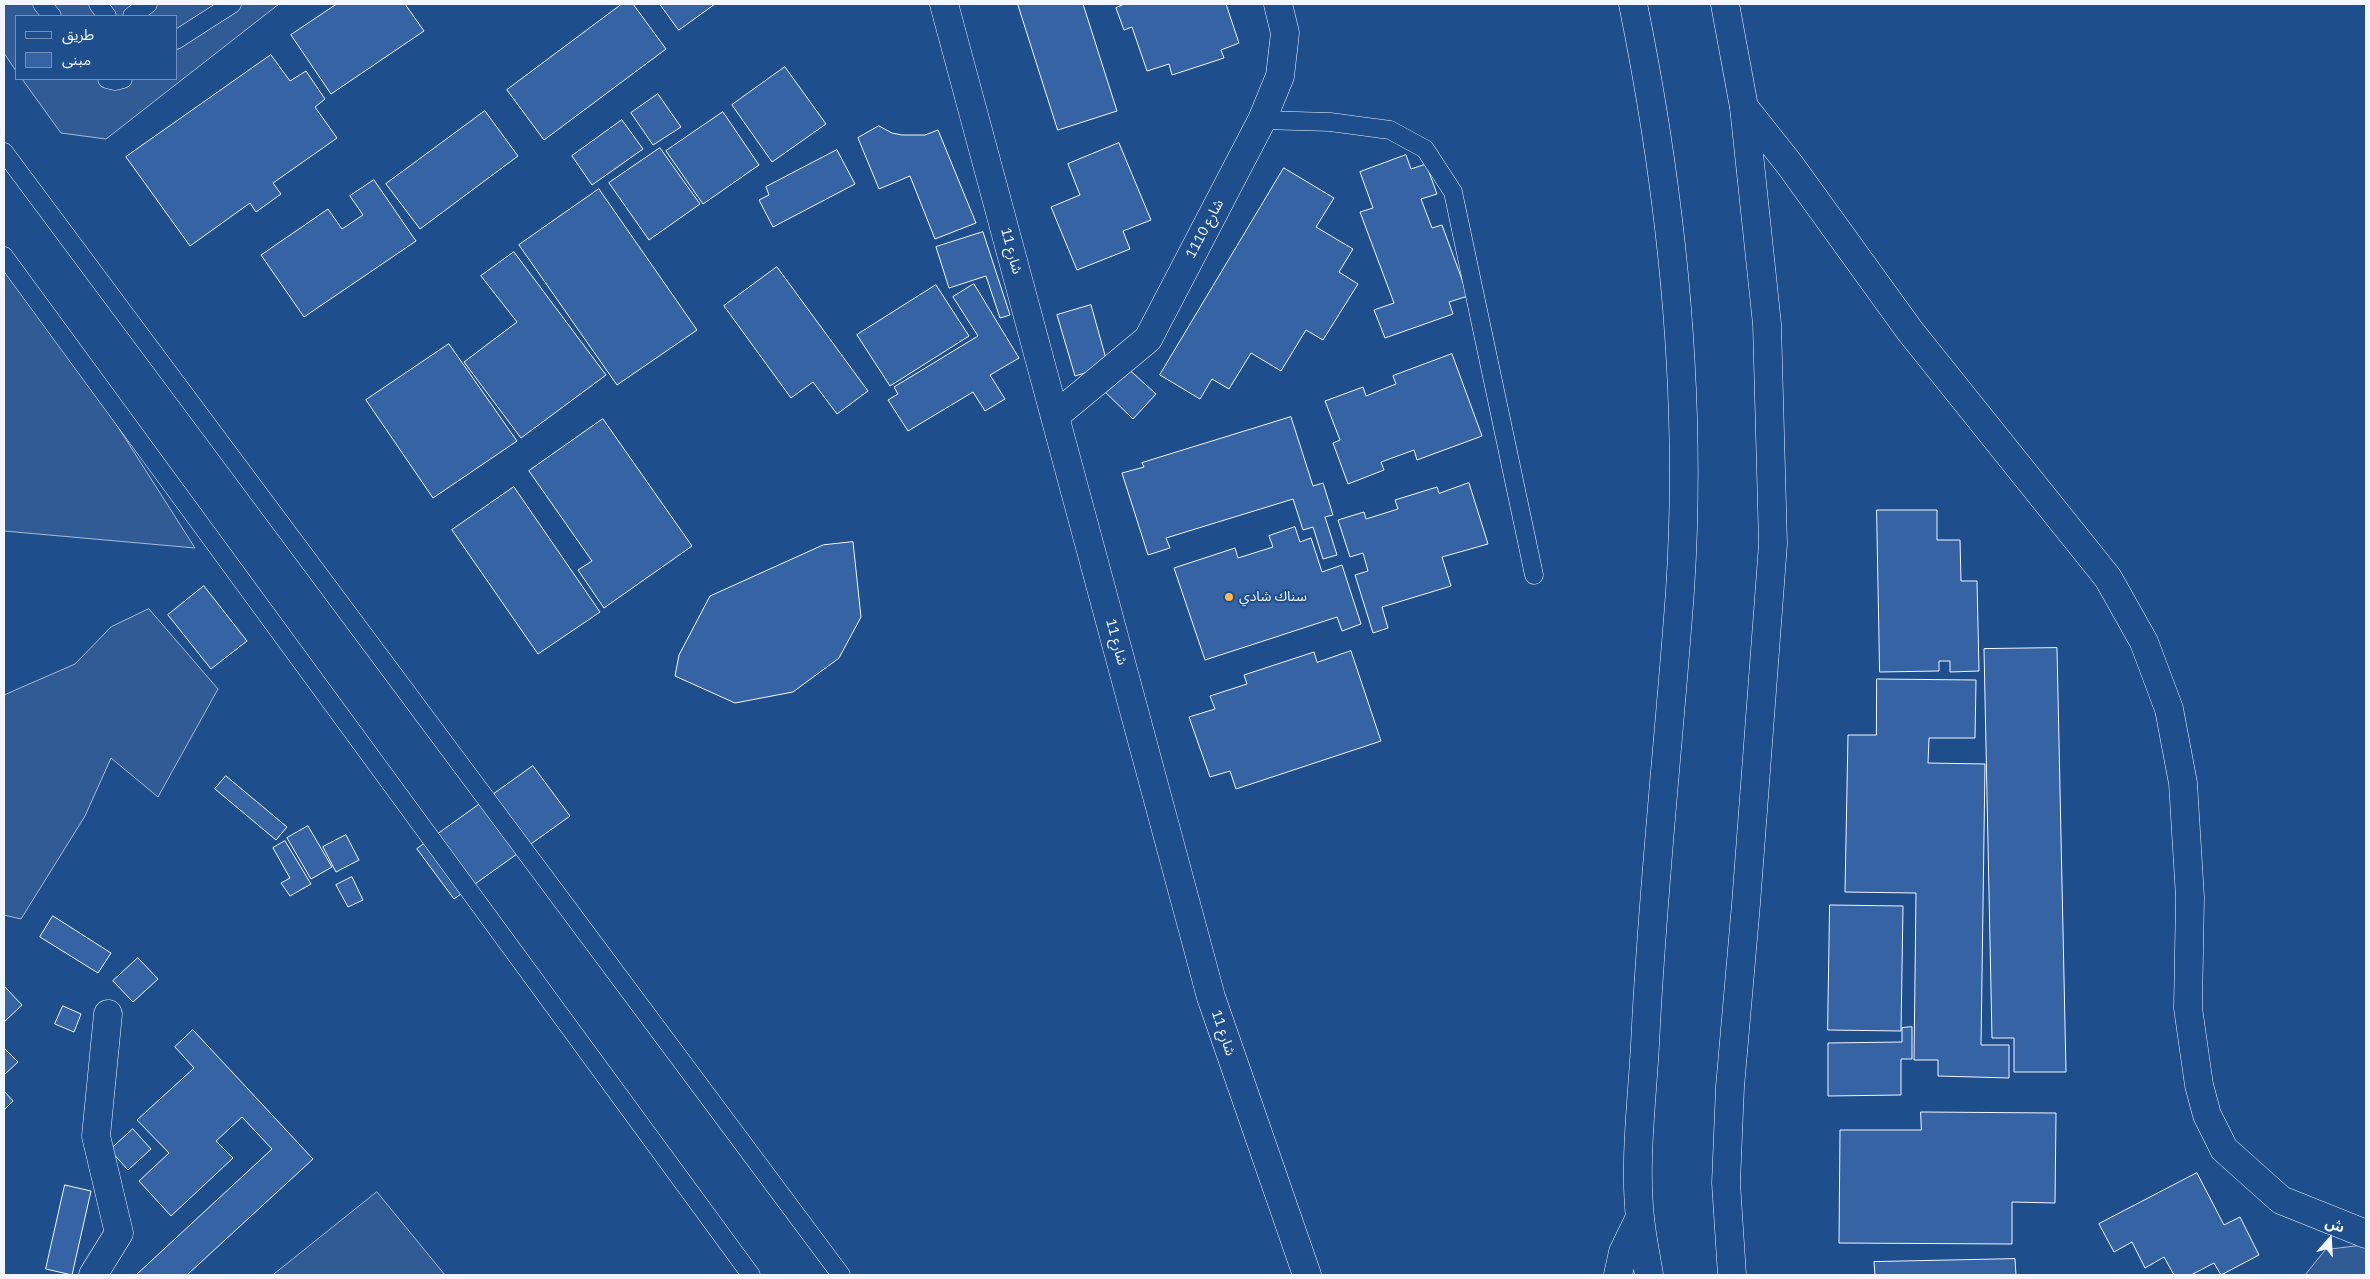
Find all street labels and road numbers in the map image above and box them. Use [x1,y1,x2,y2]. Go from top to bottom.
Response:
street label: شارع 1110 [1183,197,1227,261]
street label: شارع 11 [997,226,1025,276]
street label: شارع 11 [1102,617,1130,667]
street label: شارع 11 [1207,1008,1239,1058]

